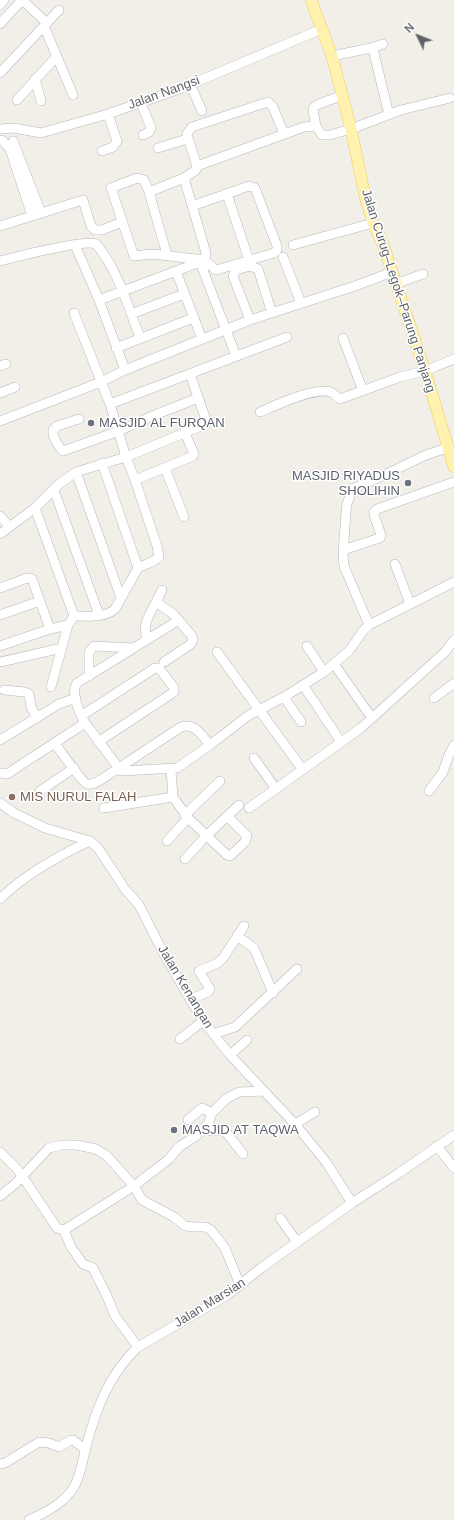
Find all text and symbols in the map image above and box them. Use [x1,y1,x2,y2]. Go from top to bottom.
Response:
north arrow [398,16,438,56]
text: N [402,21,416,35]
street label: Jalan Nangsi [126,73,202,113]
street label: Jalan Curug–Legok–Parung Panjang [358,187,438,395]
place label: MASJID AL FURQAN [99,415,225,431]
marker: MASJID AL FURQAN [86,418,96,428]
place label: MASJID RIYADUS SHOLIHIN [292,468,400,499]
marker: MASJID RIYADUS SHOLIHIN [403,478,413,488]
place label: MIS NURUL FALAH [20,789,136,805]
marker: MIS NURUL FALAH [7,792,17,802]
street label: Jalan Kenangan [154,943,216,1031]
place label: MASJID AT TAQWA [182,1122,299,1138]
marker: MASJID AT TAQWA [169,1125,179,1135]
street label: Jalan Marsian [172,1275,248,1331]

